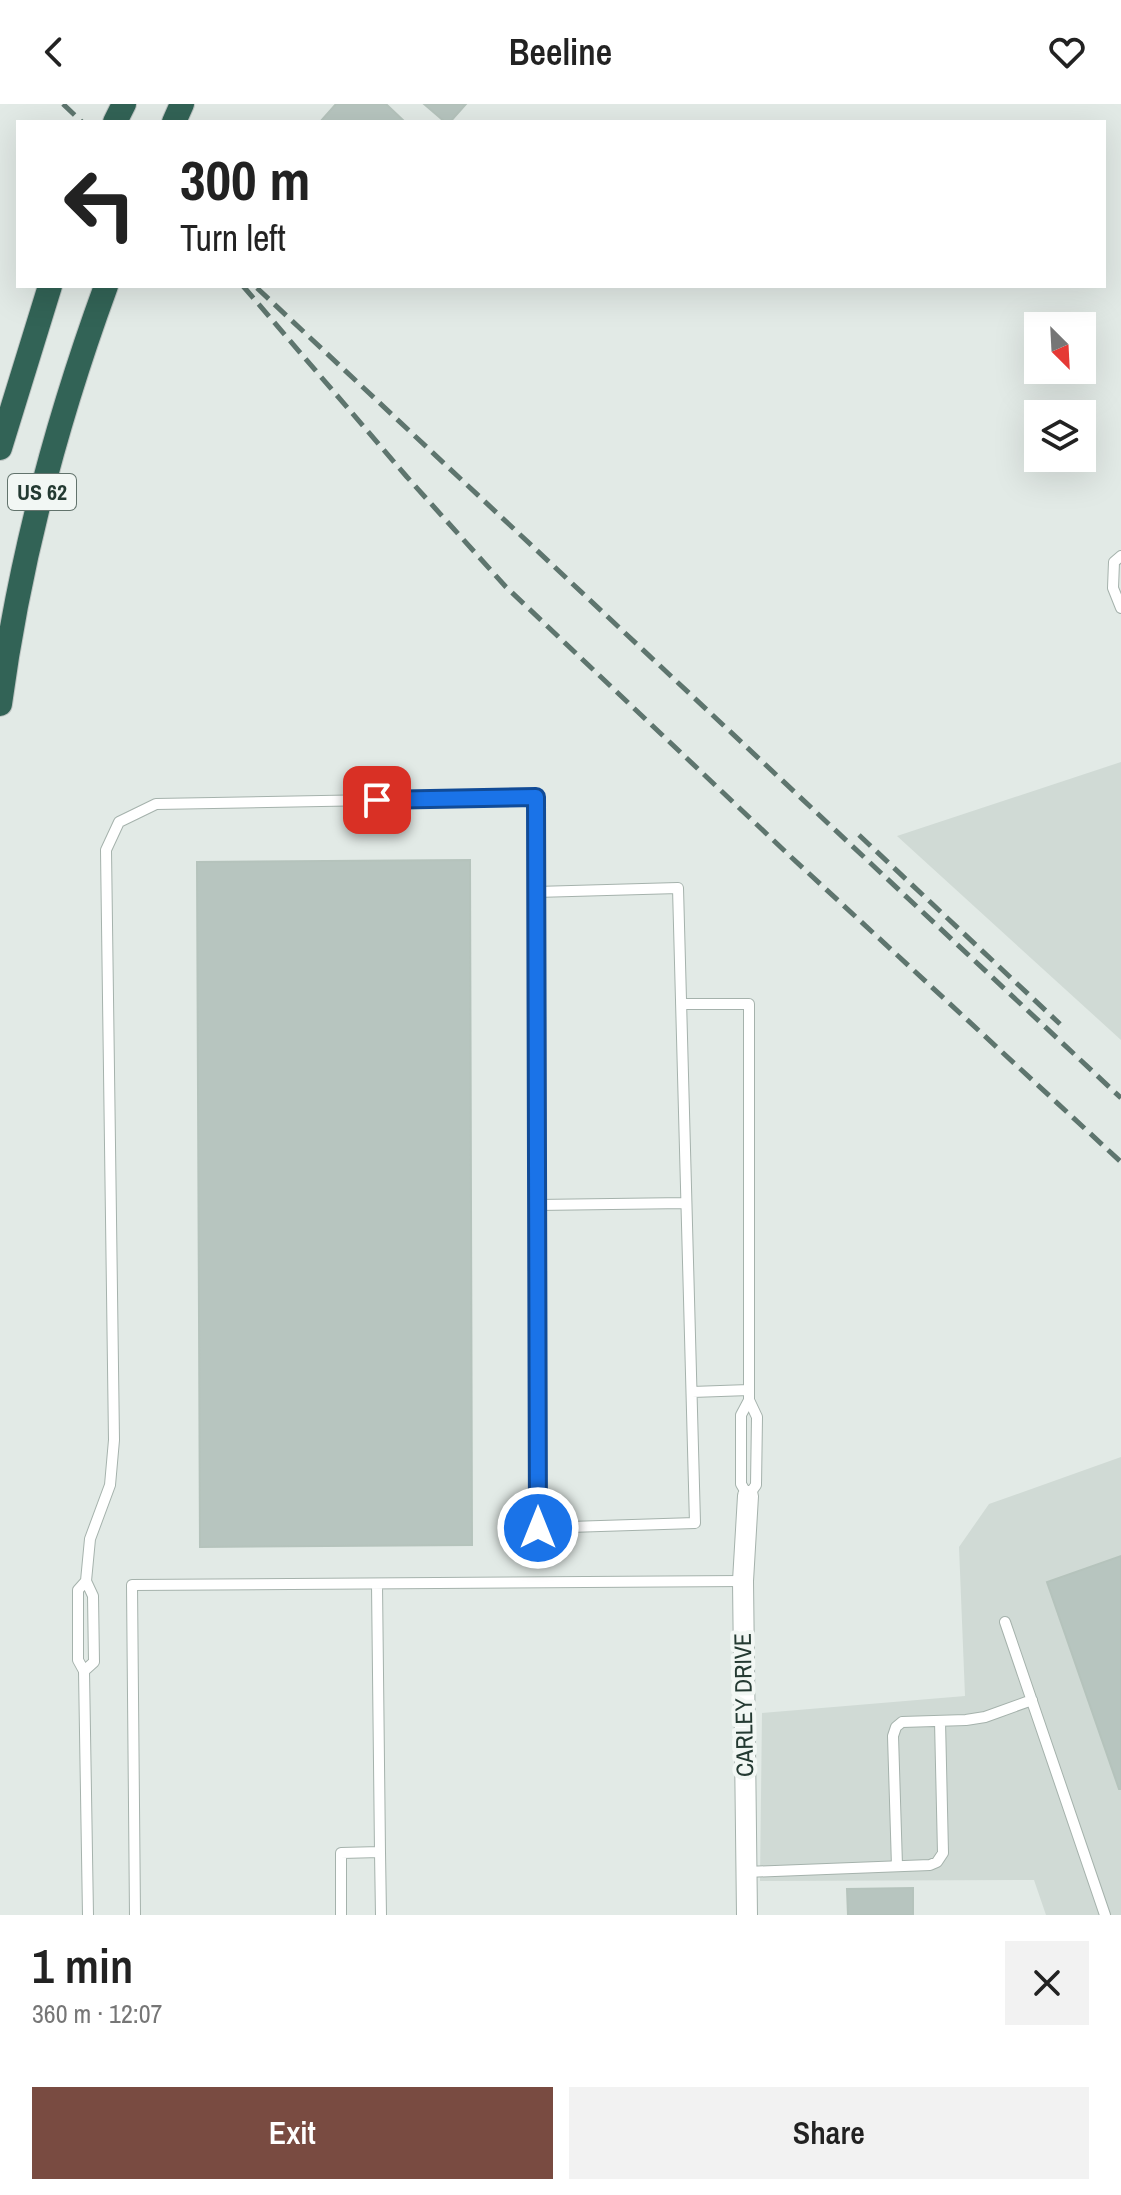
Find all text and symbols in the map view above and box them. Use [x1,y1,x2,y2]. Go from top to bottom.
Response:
text: Beeline [509,28,612,76]
icon: back [32,30,76,74]
icon: heart [1045,30,1089,74]
text: 300 m [180,142,310,217]
icon: left [48,152,152,256]
text: Turn left [180,214,286,262]
north arrow [1024,312,1096,384]
map controls [1024,312,1096,472]
button: layers [1024,400,1096,472]
road number: US 62 [8,474,76,510]
pin [343,766,411,834]
icon: arrive [355,778,399,822]
position arrow [496,1486,580,1570]
street label: CARLEY DRIVE [726,1633,760,1777]
text: 1 min [32,1933,133,1998]
button: close [1005,1941,1089,2025]
text: 360 m · 12:07 [32,1996,162,2031]
button: Exit [32,2087,553,2179]
button: Share [569,2087,1089,2179]

